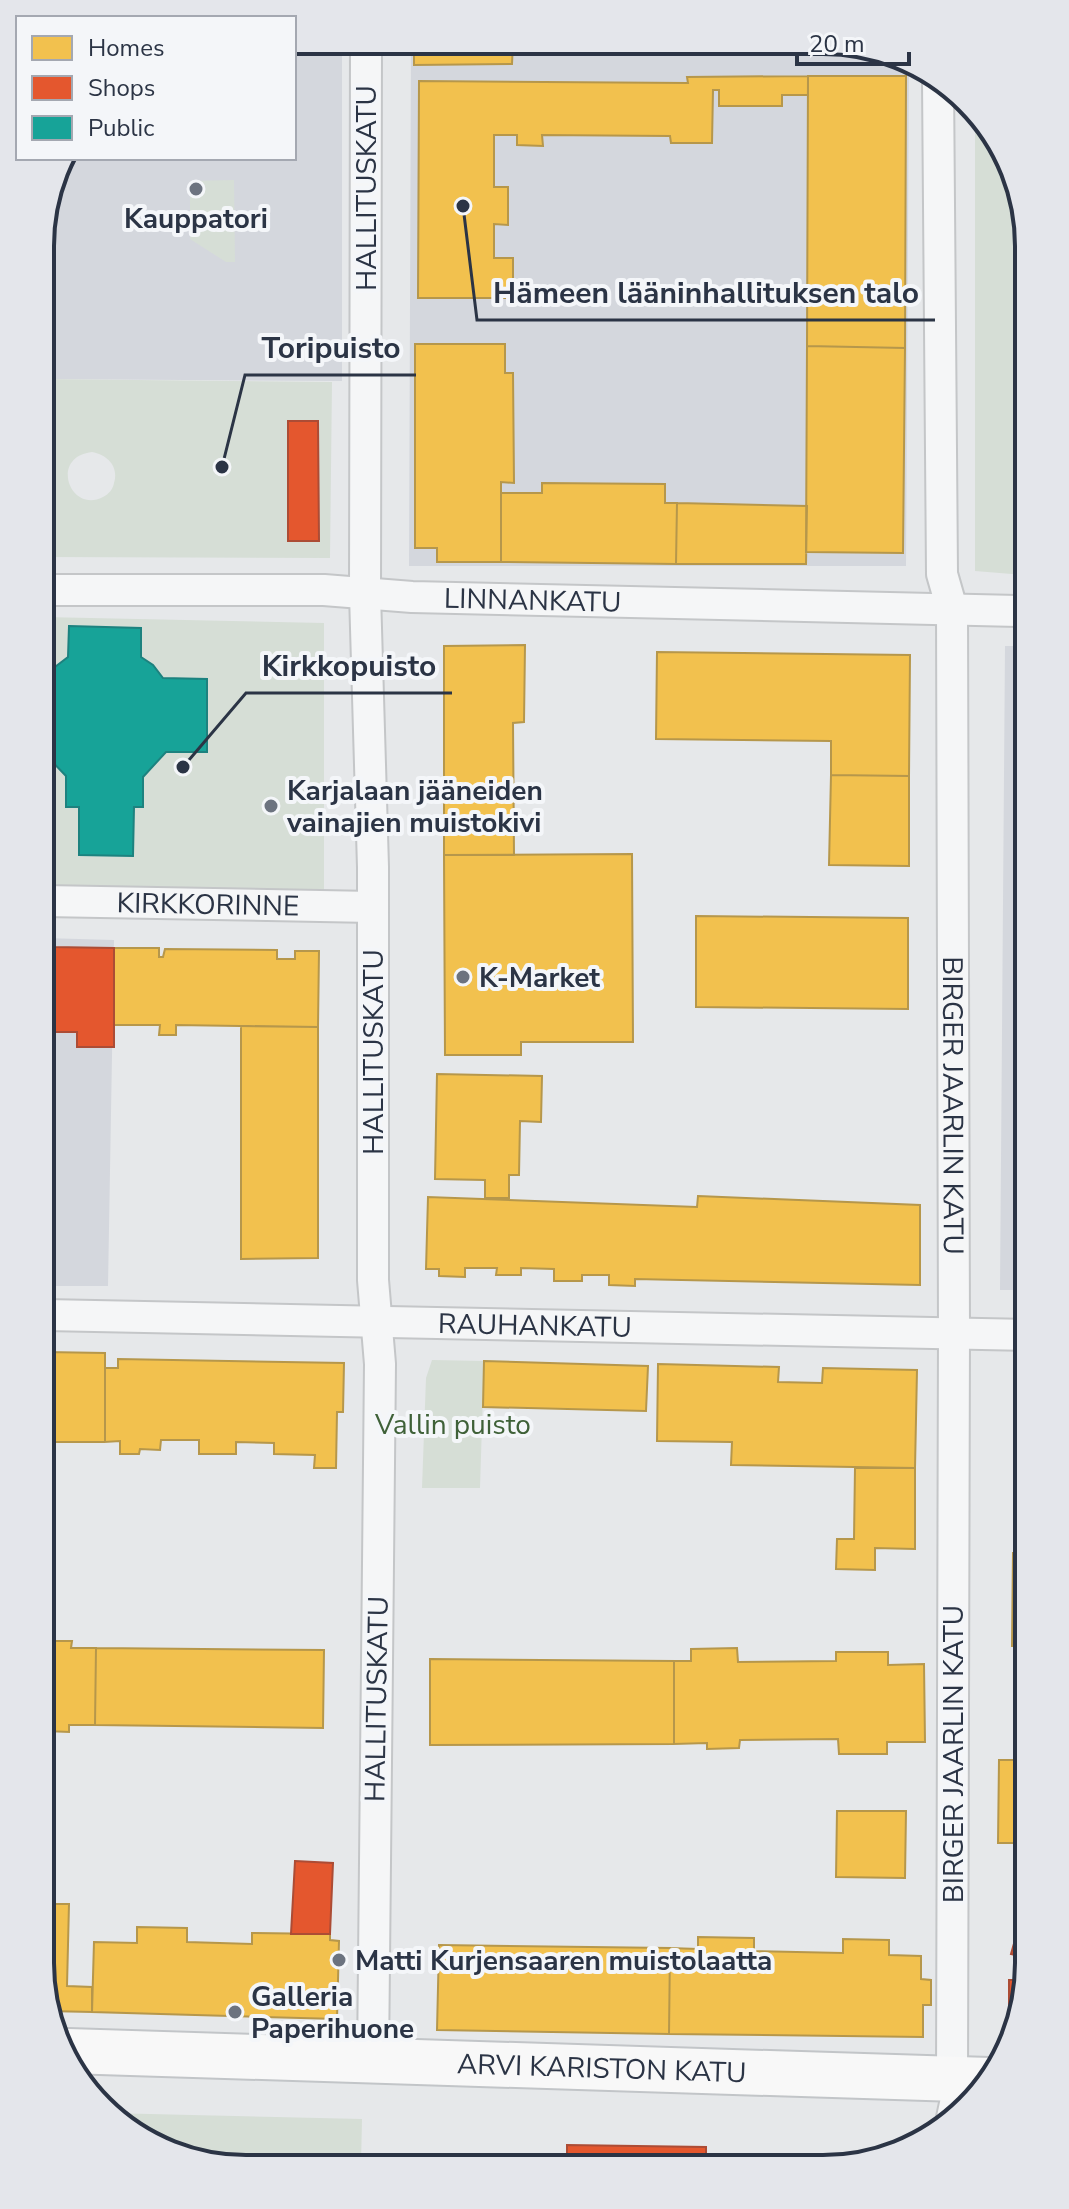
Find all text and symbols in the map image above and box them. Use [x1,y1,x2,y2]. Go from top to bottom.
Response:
legend [16,16,296,160]
scale bar [797,16,909,66]
text: 20 m [809,28,865,60]
text: Homes [88,32,164,64]
text: Shops [88,72,155,104]
street label: HALLITUSKATU [348,85,386,291]
text: Public [88,112,154,144]
marker: Kauppatori [187,180,205,198]
place label: Kauppatori [124,200,268,238]
callout: Hämeen lääninhallituksen talo [477,266,935,320]
text: Hämeen lääninhallituksen talo [493,273,919,314]
callout: Toripuisto [245,321,416,375]
text: Toripuisto [261,328,401,369]
street label: LINNANKATU [444,580,622,622]
callout: Kirkkopuisto [246,639,452,693]
text: Kirkkopuisto [262,646,436,687]
place label: Karjalaan jääneiden vainajien muistokivi [286,772,543,842]
marker: Karjalaan jääneiden vainajien muistokivi [262,797,280,815]
street label: KIRKKORINNE [116,884,300,926]
street label: HALLITUSKATU [355,949,393,1155]
street label: BIRGER JAARLIN KATU [933,956,972,1255]
place label: K-Market [479,959,600,997]
marker: K-Market [454,968,472,986]
street label: RAUHANKATU [438,1305,632,1347]
park label: Vallin puisto [374,1406,531,1444]
street label: HALLITUSKATU [356,1596,398,1802]
street label: BIRGER JAARLIN KATU [935,1605,973,1903]
place label: Matti Kurjensaaren muistolaatta [355,1942,772,1980]
marker: Matti Kurjensaaren muistolaatta [330,1951,348,1969]
place label: Galleria Paperihuone [251,1978,414,2048]
marker: Galleria Paperihuone [226,2003,244,2021]
street label: ARVI KARISTON KATU [456,2045,747,2092]

